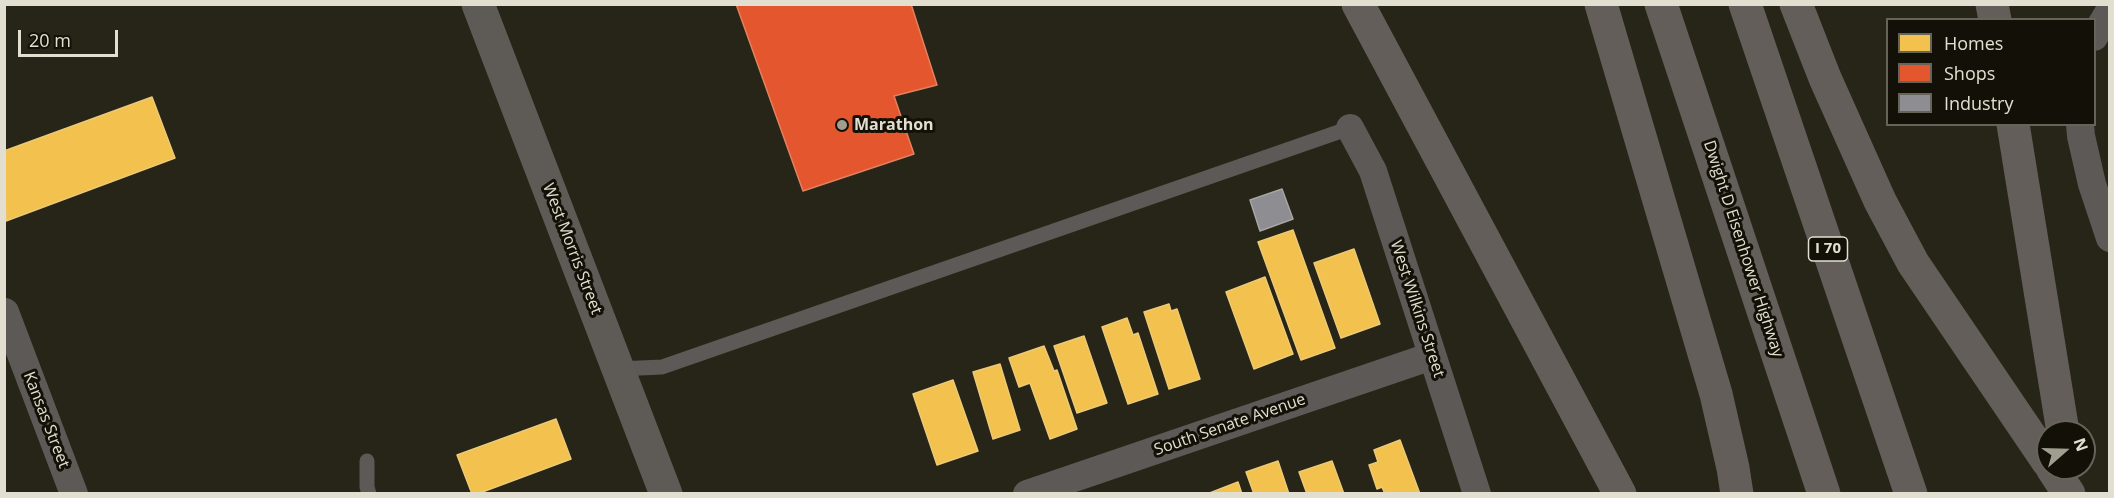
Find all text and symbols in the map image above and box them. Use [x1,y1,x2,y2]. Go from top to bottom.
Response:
scale bar [21,18,122,56]
legend [1886,18,2096,126]
text: 20 m [29,28,71,52]
text: Homes [1944,31,2003,55]
text: Shops [1944,61,1995,85]
text: Industry [1944,91,2014,115]
place label: Marathon [854,115,934,135]
marker: Marathon [835,118,849,132]
street label: Dwight D Eisenhower Highway [1699,138,1787,360]
street label: West Morris Street [538,181,606,317]
road number: I 70 [1808,237,1848,261]
street label: West Wilkins Street [1386,238,1448,380]
street label: Kansas Street [19,369,73,471]
street label: South Senate Avenue [1152,390,1308,460]
north arrow [2036,420,2096,480]
text: N [2068,435,2094,454]

